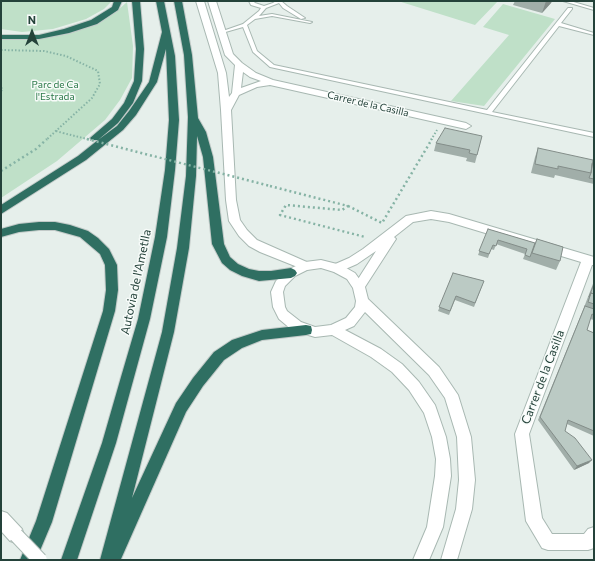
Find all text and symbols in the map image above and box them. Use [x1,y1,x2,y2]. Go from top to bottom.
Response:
north arrow [12,12,52,52]
text: N [28,13,36,26]
park label: Parc de Ca l'Estrada [31,79,79,102]
street label: Carrer de la Casilla [326,89,410,119]
street label: Autovia de l'Ametlla [118,228,154,336]
street label: Carrer de la Casilla [518,328,568,426]

